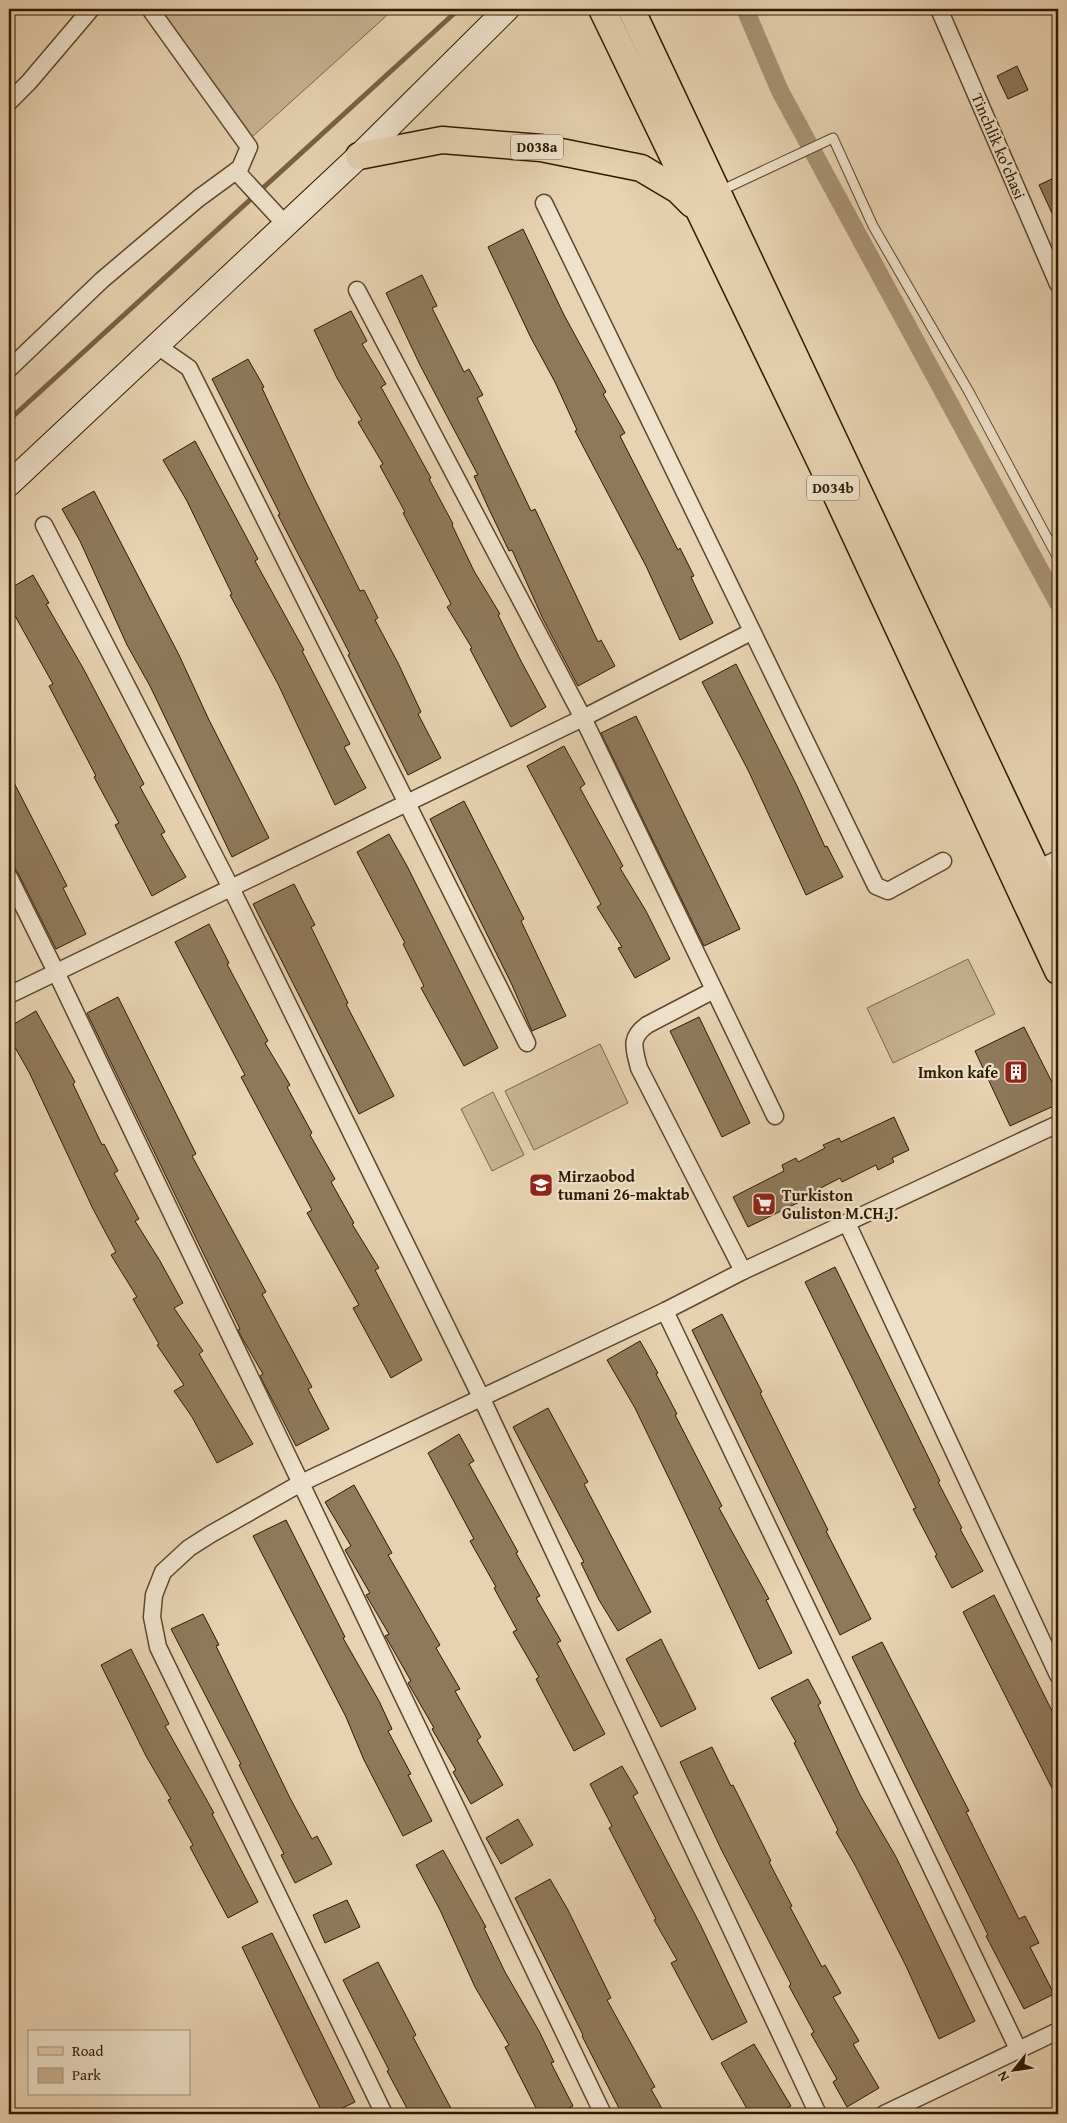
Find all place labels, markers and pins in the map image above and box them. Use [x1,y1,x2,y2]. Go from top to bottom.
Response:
building icon: Imkon kafe [1003,1059,1029,1085]
place label: Imkon kafe [918,1060,998,1084]
place label: Mirzaobod tumani 26-maktab [558,1164,690,1206]
school or university icon: Mirzaobod tumani 26-maktab [528,1172,554,1198]
place label: Turkiston Guliston M.CH.J. [782,1183,898,1225]
supermarket icon: Turkiston Guliston M.CH.J. [751,1191,777,1217]

